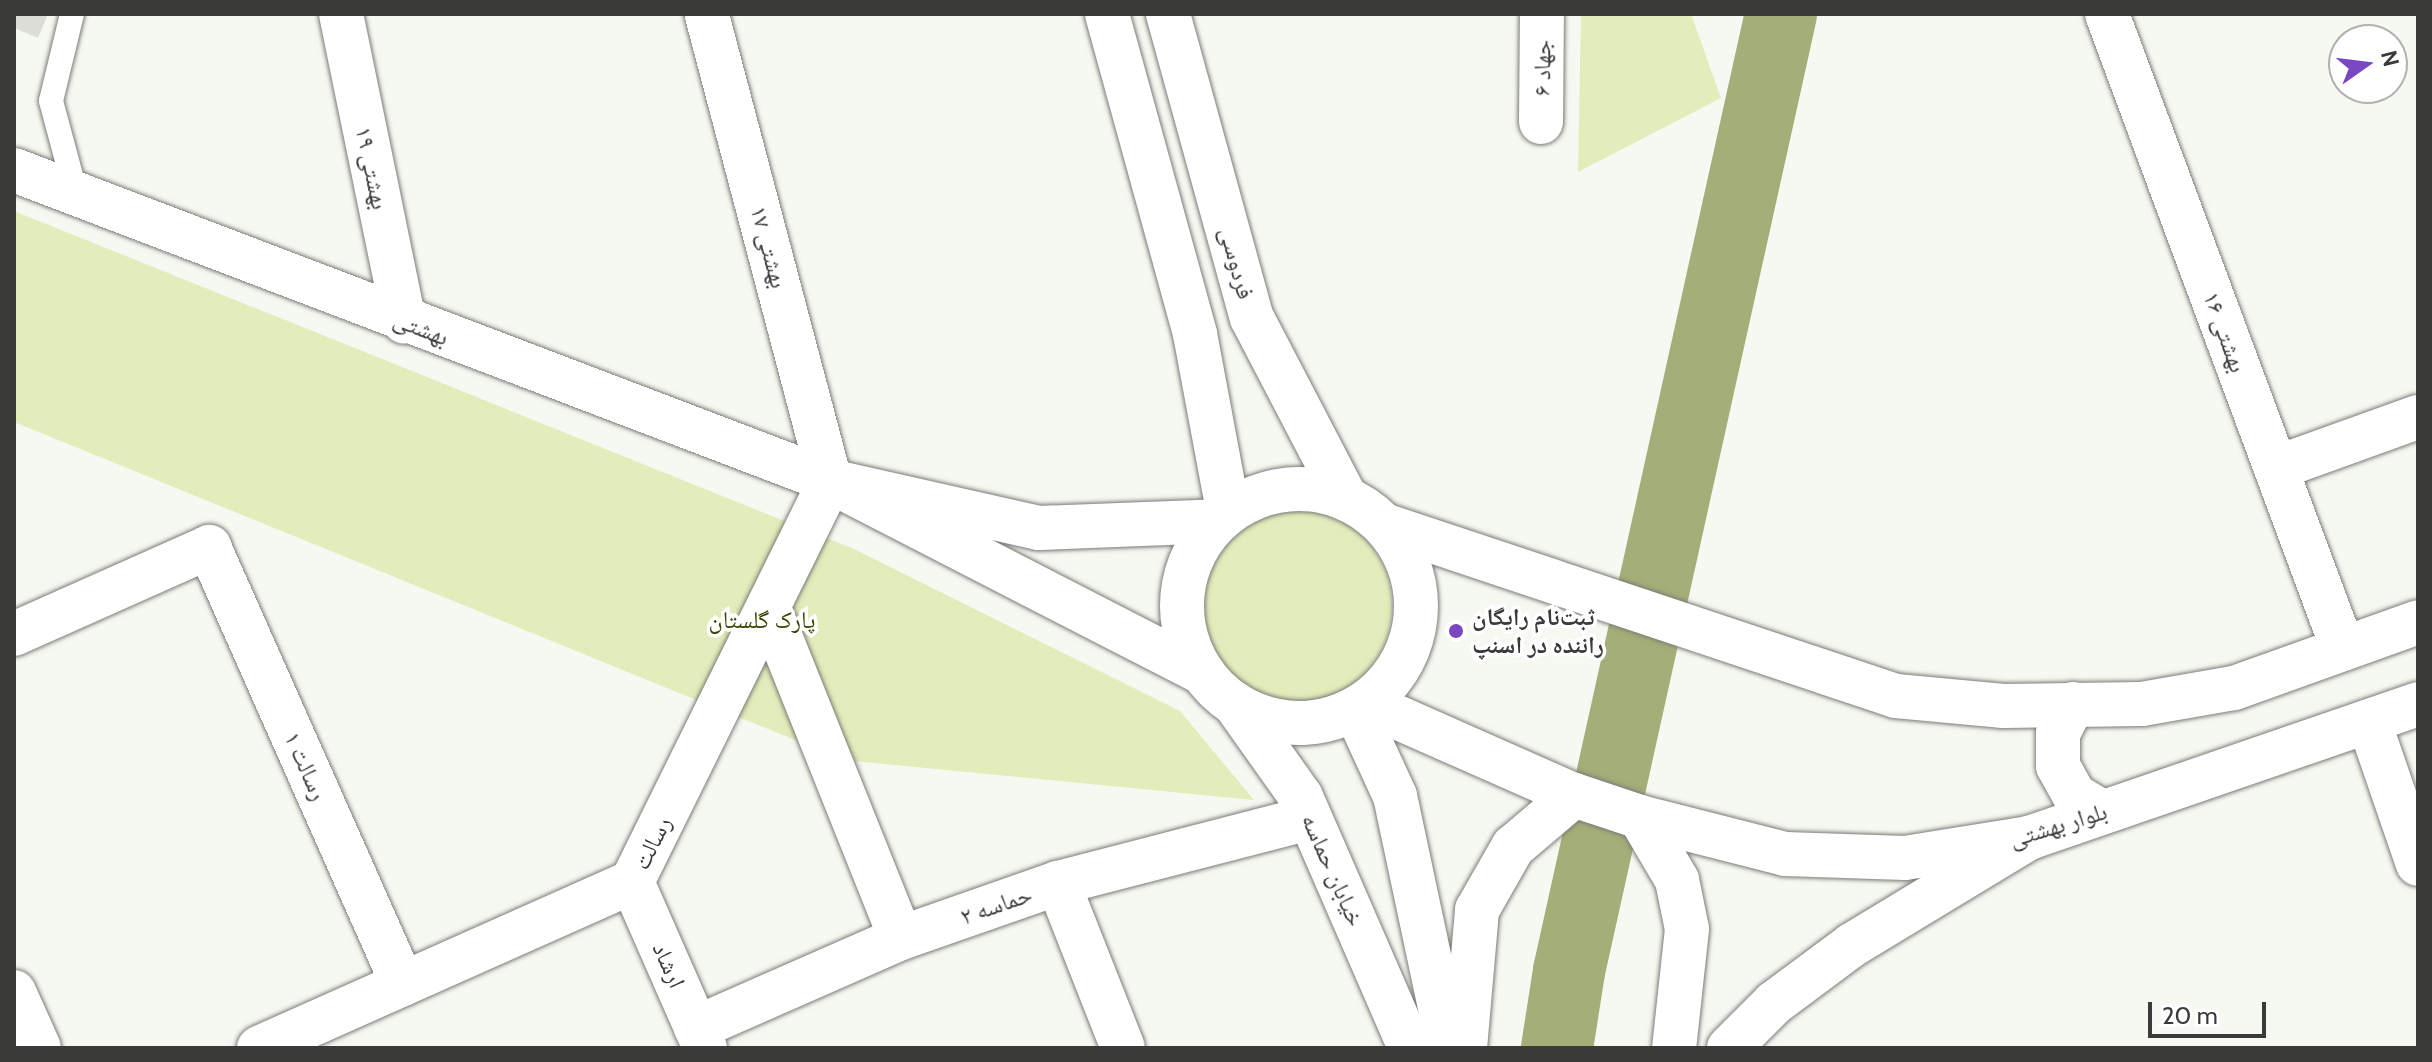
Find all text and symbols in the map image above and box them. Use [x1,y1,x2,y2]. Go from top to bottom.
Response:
north arrow [2328,24,2408,104]
street label: جهاد ۶ [1528,40,1556,96]
text: N [2375,48,2405,69]
street label: بهشتی ۱۹ [349,124,395,212]
street label: بهشتی ۱۷ [744,203,794,291]
street label: فردوسی [1214,224,1260,302]
street label: بهشتی ۱۶ [2197,288,2253,376]
street label: بهشتی [389,304,453,352]
place label: ثبت‌نام رایگان راننده در اسنپ [1472,603,1604,659]
park label: پارک گلستان [709,606,815,634]
marker: ثبت‌نام رایگان راننده در اسنپ [1447,622,1465,640]
street label: رسالت ۱ [278,727,334,805]
street label: بلوار بهشتی [2006,796,2110,854]
street label: خیابان حماسه [1295,809,1371,931]
street label: رسالت [626,812,678,874]
street label: حماسه ۲ [956,879,1036,931]
street label: ارشاد [646,938,692,992]
scale bar [2152,986,2270,1036]
text: 20 m [2162,1001,2218,1030]

